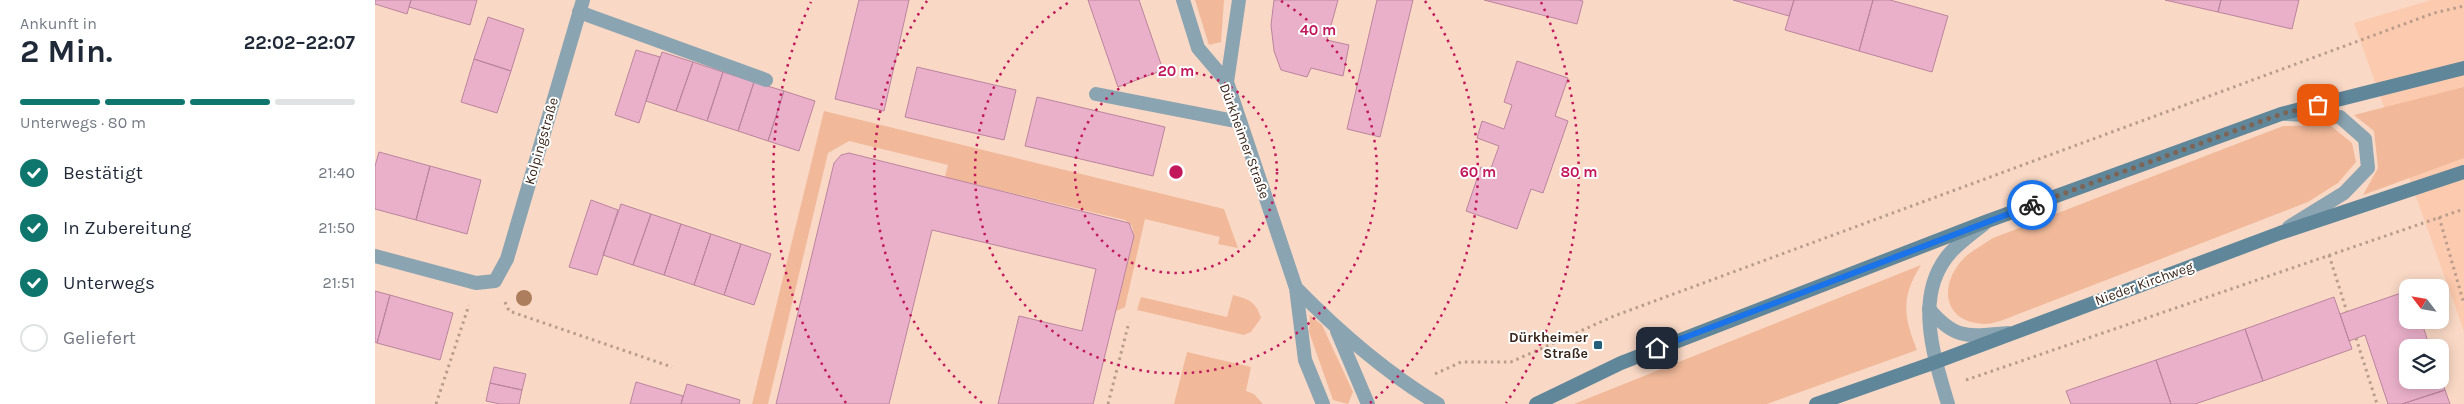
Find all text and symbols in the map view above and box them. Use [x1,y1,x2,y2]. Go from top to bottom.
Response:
text: Ankunft in [20,14,97,33]
text: 40 m [1300,21,1336,39]
text: 22:02–22:07 [244,32,355,54]
text: 2 Min. [20,33,113,70]
text: 20 m [1158,62,1194,80]
street label: Dürkheimer Straße [1216,81,1273,201]
pin [2297,84,2339,126]
icon: bag [2304,91,2332,119]
street label: Kolpingstraße [521,96,562,187]
text: Unterwegs · 80 m [20,113,146,132]
icon: check [20,159,48,187]
text: Bestätigt [63,162,143,184]
text: 21:40 [318,163,355,182]
centre of rings [1167,163,1185,181]
text: 60 m [1460,163,1496,181]
text: 80 m [1560,163,1598,181]
courier [2007,180,2057,230]
icon: bike [2018,191,2046,219]
icon: check [20,214,48,242]
text: In Zubereitung [63,217,191,239]
text: 21:50 [318,218,355,237]
street label: Nieder Kirchweg [2093,258,2196,309]
icon: check [20,269,48,297]
text: Unterwegs [63,272,155,294]
text: 21:51 [322,273,355,292]
north arrow [2399,279,2449,329]
map controls [2399,279,2449,389]
text: Geliefert [63,327,136,349]
pin [1636,327,1678,369]
place label: Dürkheimer Straße [1509,329,1588,362]
icon: home [1643,334,1671,362]
marker: Dürkheimer Straße [1592,339,1604,351]
button: layers [2399,339,2449,389]

